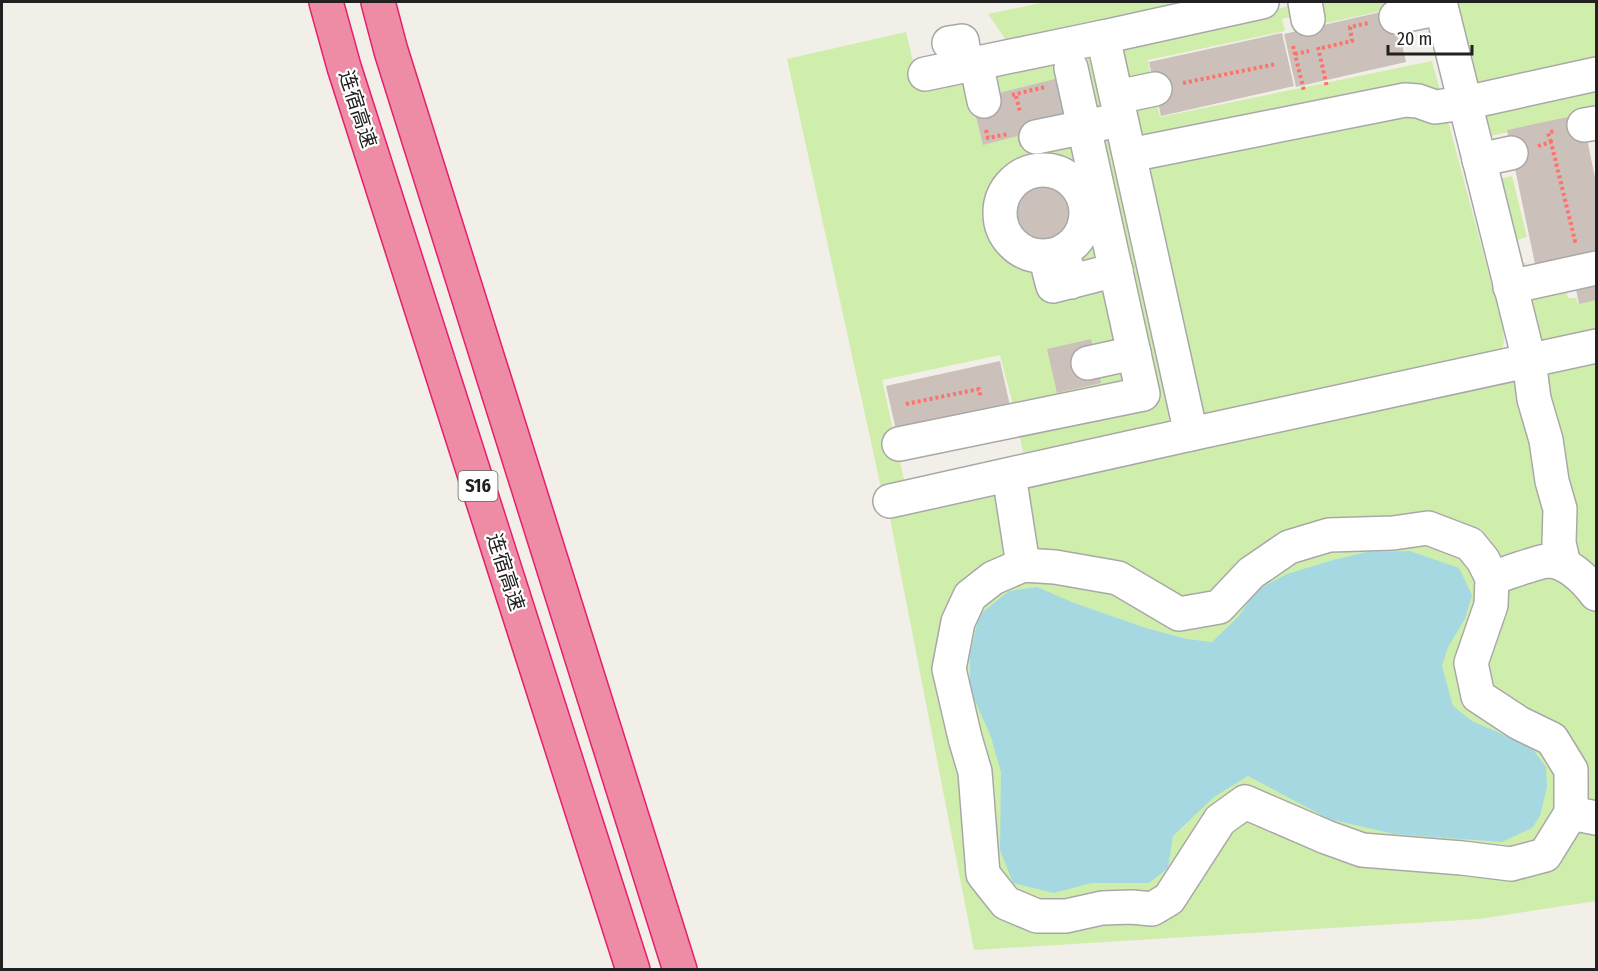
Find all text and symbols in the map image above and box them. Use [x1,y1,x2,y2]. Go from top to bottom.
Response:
scale bar [1388,18,1472,56]
text: 20 m [1397,28,1432,50]
street label: 连宿高速 [334,67,382,151]
road number: S16 [458,471,498,501]
street label: 连宿高速 [482,530,530,614]

